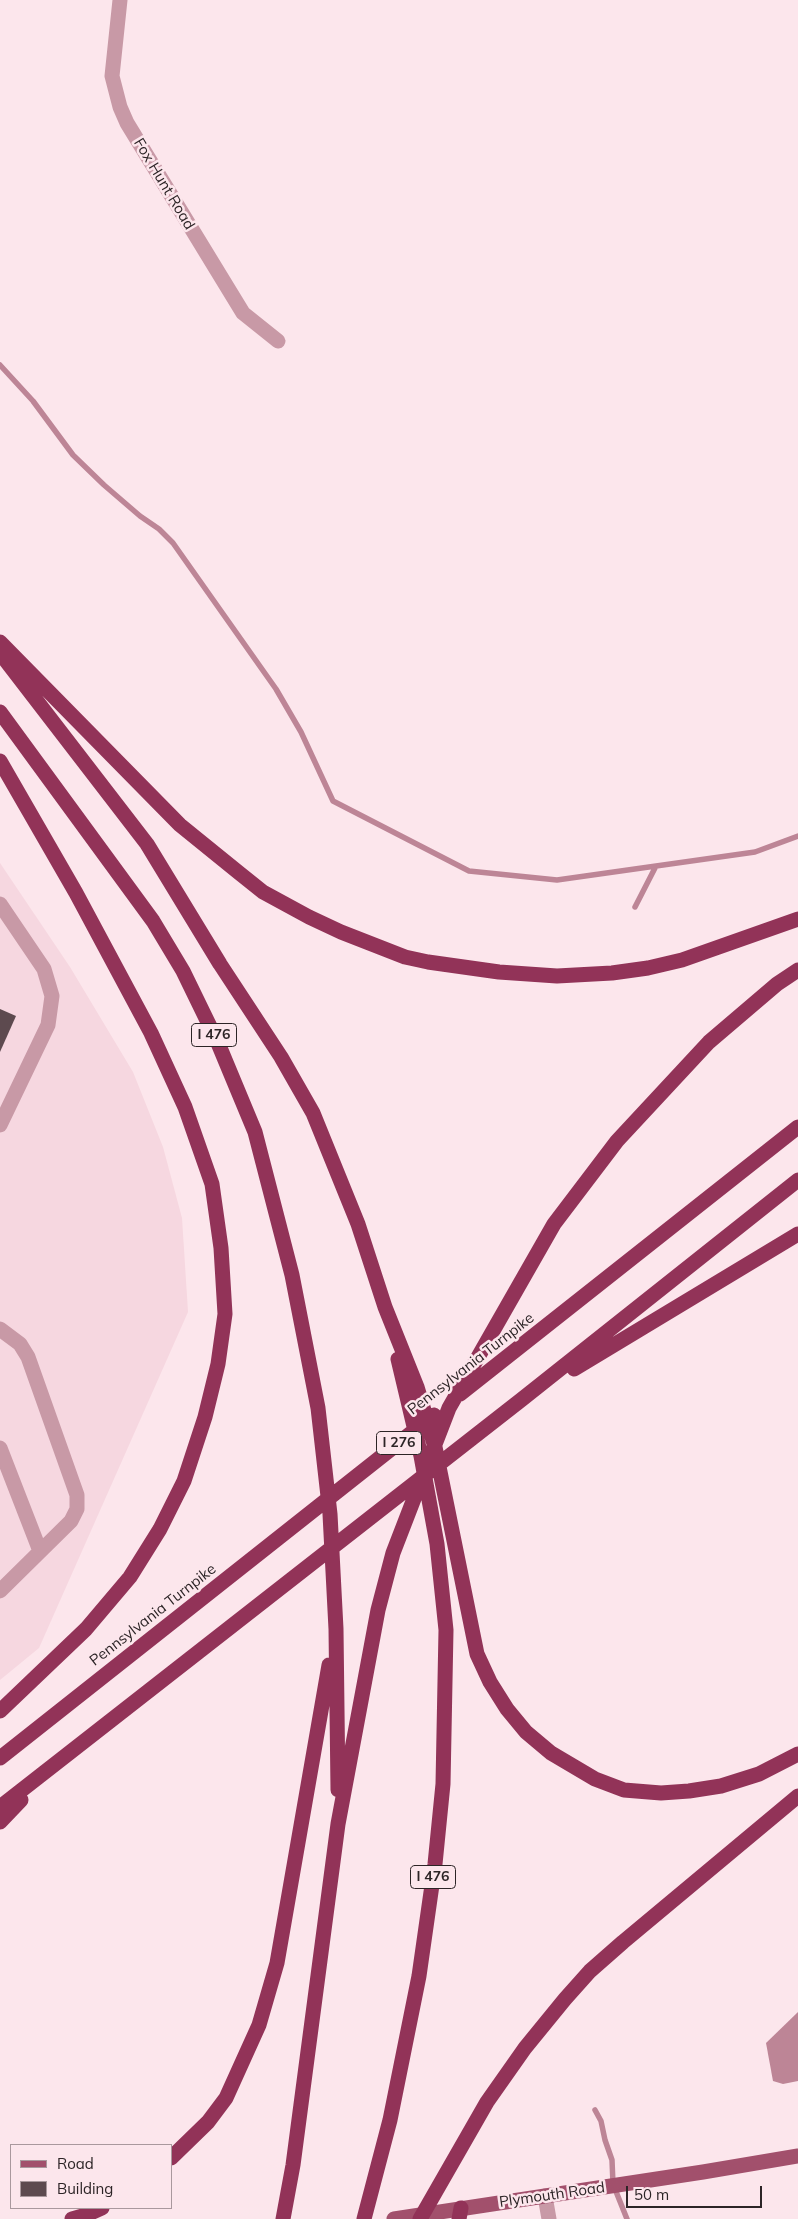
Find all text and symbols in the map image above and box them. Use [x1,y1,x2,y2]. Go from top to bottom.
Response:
street label: Fox Hunt Road [130,135,198,233]
road number: I 476 [192,1024,236,1046]
street label: Pennsylvania Turnpike [404,1309,538,1419]
road number: I 276 [376,1432,422,1455]
street label: Pennsylvania Turnpike [86,1560,220,1670]
road number: I 476 [410,1865,456,1888]
legend [10,2144,172,2209]
text: Road [57,2154,94,2173]
scale bar [628,2176,764,2208]
text: Building [57,2179,113,2198]
street label: Plymouth Road [498,2179,606,2211]
text: 50 m [634,2185,669,2204]

